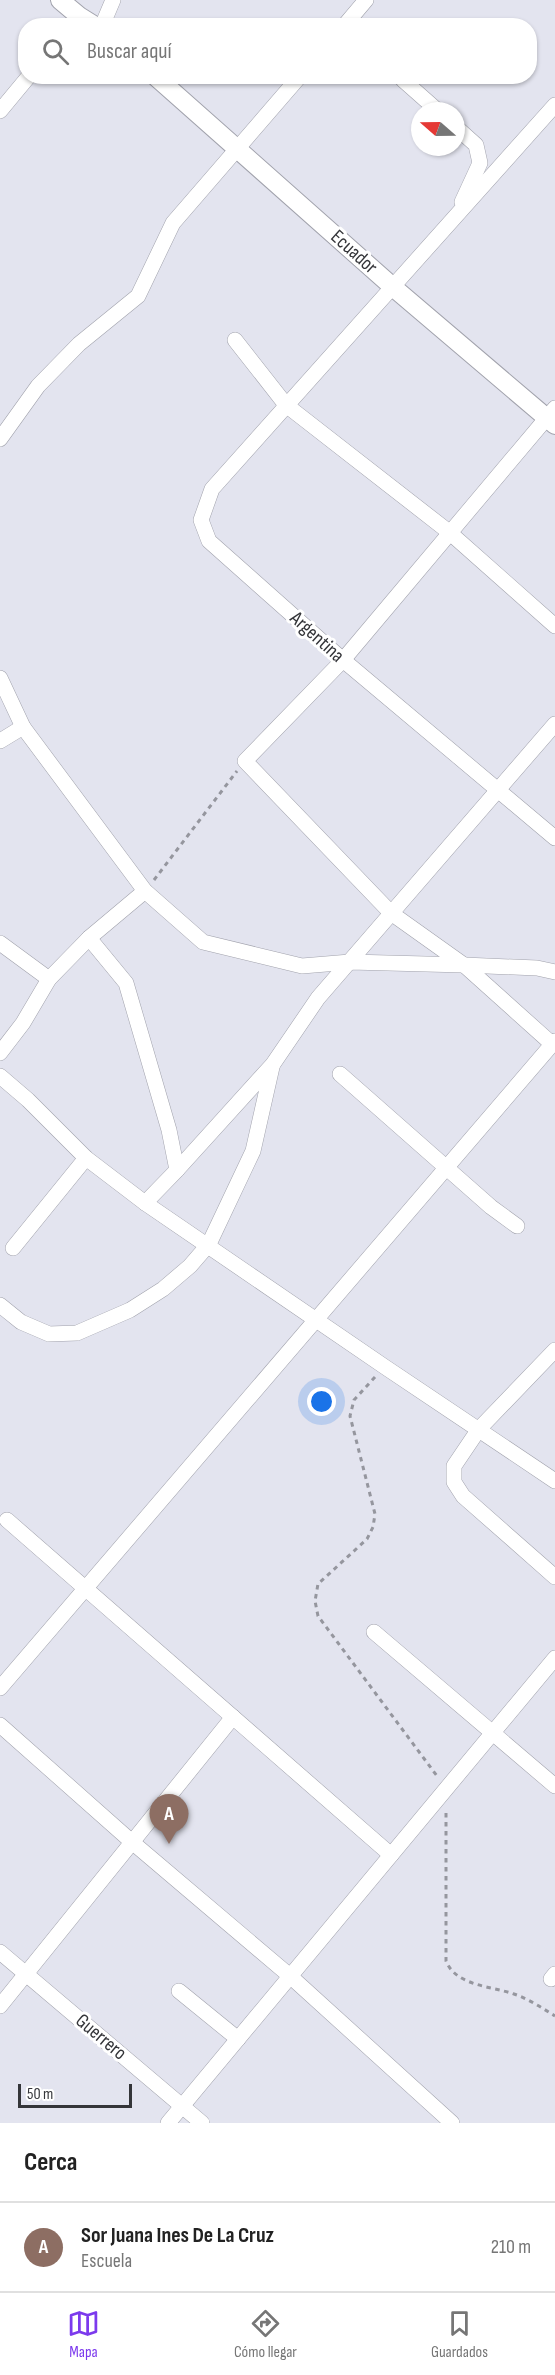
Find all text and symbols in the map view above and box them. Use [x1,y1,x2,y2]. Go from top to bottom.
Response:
search box [18,18,537,84]
icon: search [39,35,72,68]
text: Buscar aquí [87,38,172,65]
north arrow [411,102,465,156]
street label: Ecuador [326,225,382,279]
street label: Argentina [284,606,349,668]
your location [307,1387,336,1416]
pin: A [150,1794,188,1844]
street label: Guerrero [71,2009,131,2065]
scale bar [18,2081,132,2108]
text: 50 m [27,2085,53,2104]
text: Cerca [24,2147,77,2178]
text: Sor Juana Ines De La Cruz [81,2222,274,2249]
text: A [39,2235,48,2259]
text: 210 m [491,2235,531,2259]
text: Escuela [81,2249,132,2273]
tab: Mapa [67,2307,100,2362]
tab: Cómo llegar [234,2307,297,2362]
tab: Guardados [431,2307,488,2362]

